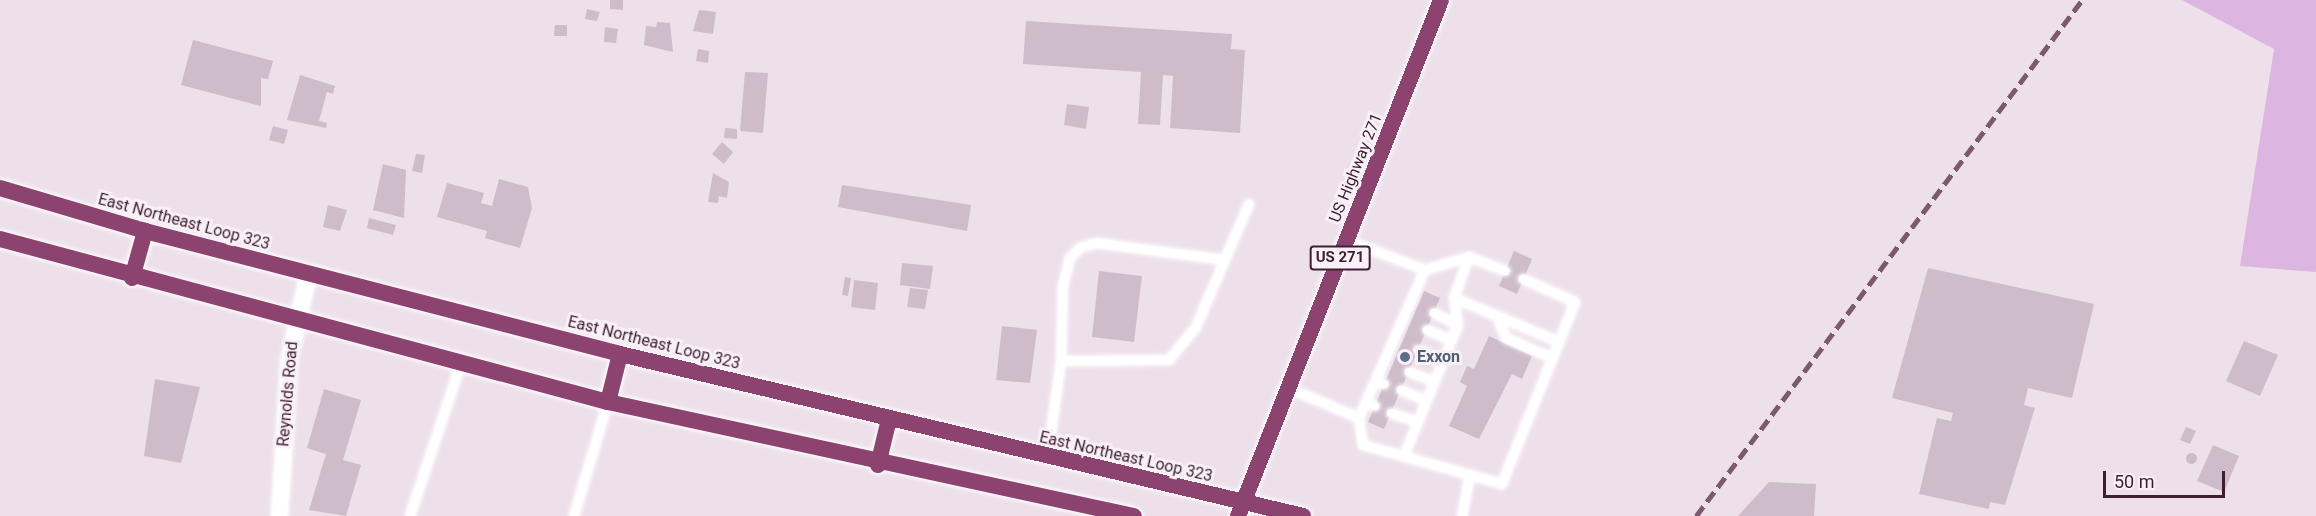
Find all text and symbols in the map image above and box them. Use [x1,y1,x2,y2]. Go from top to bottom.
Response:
street label: US Highway 271 [1325,111,1387,225]
street label: East Northeast Loop 323 [96,190,272,254]
road number: US 271 [1308,246,1372,270]
street label: East Northeast Loop 323 [566,312,742,374]
street label: Reynolds Road [274,341,302,447]
place label: Exxon [1417,347,1460,367]
marker: Exxon [1398,350,1412,364]
street label: East Northeast Loop 323 [1038,428,1214,486]
scale bar [2106,459,2228,497]
text: 50 m [2114,471,2154,492]

